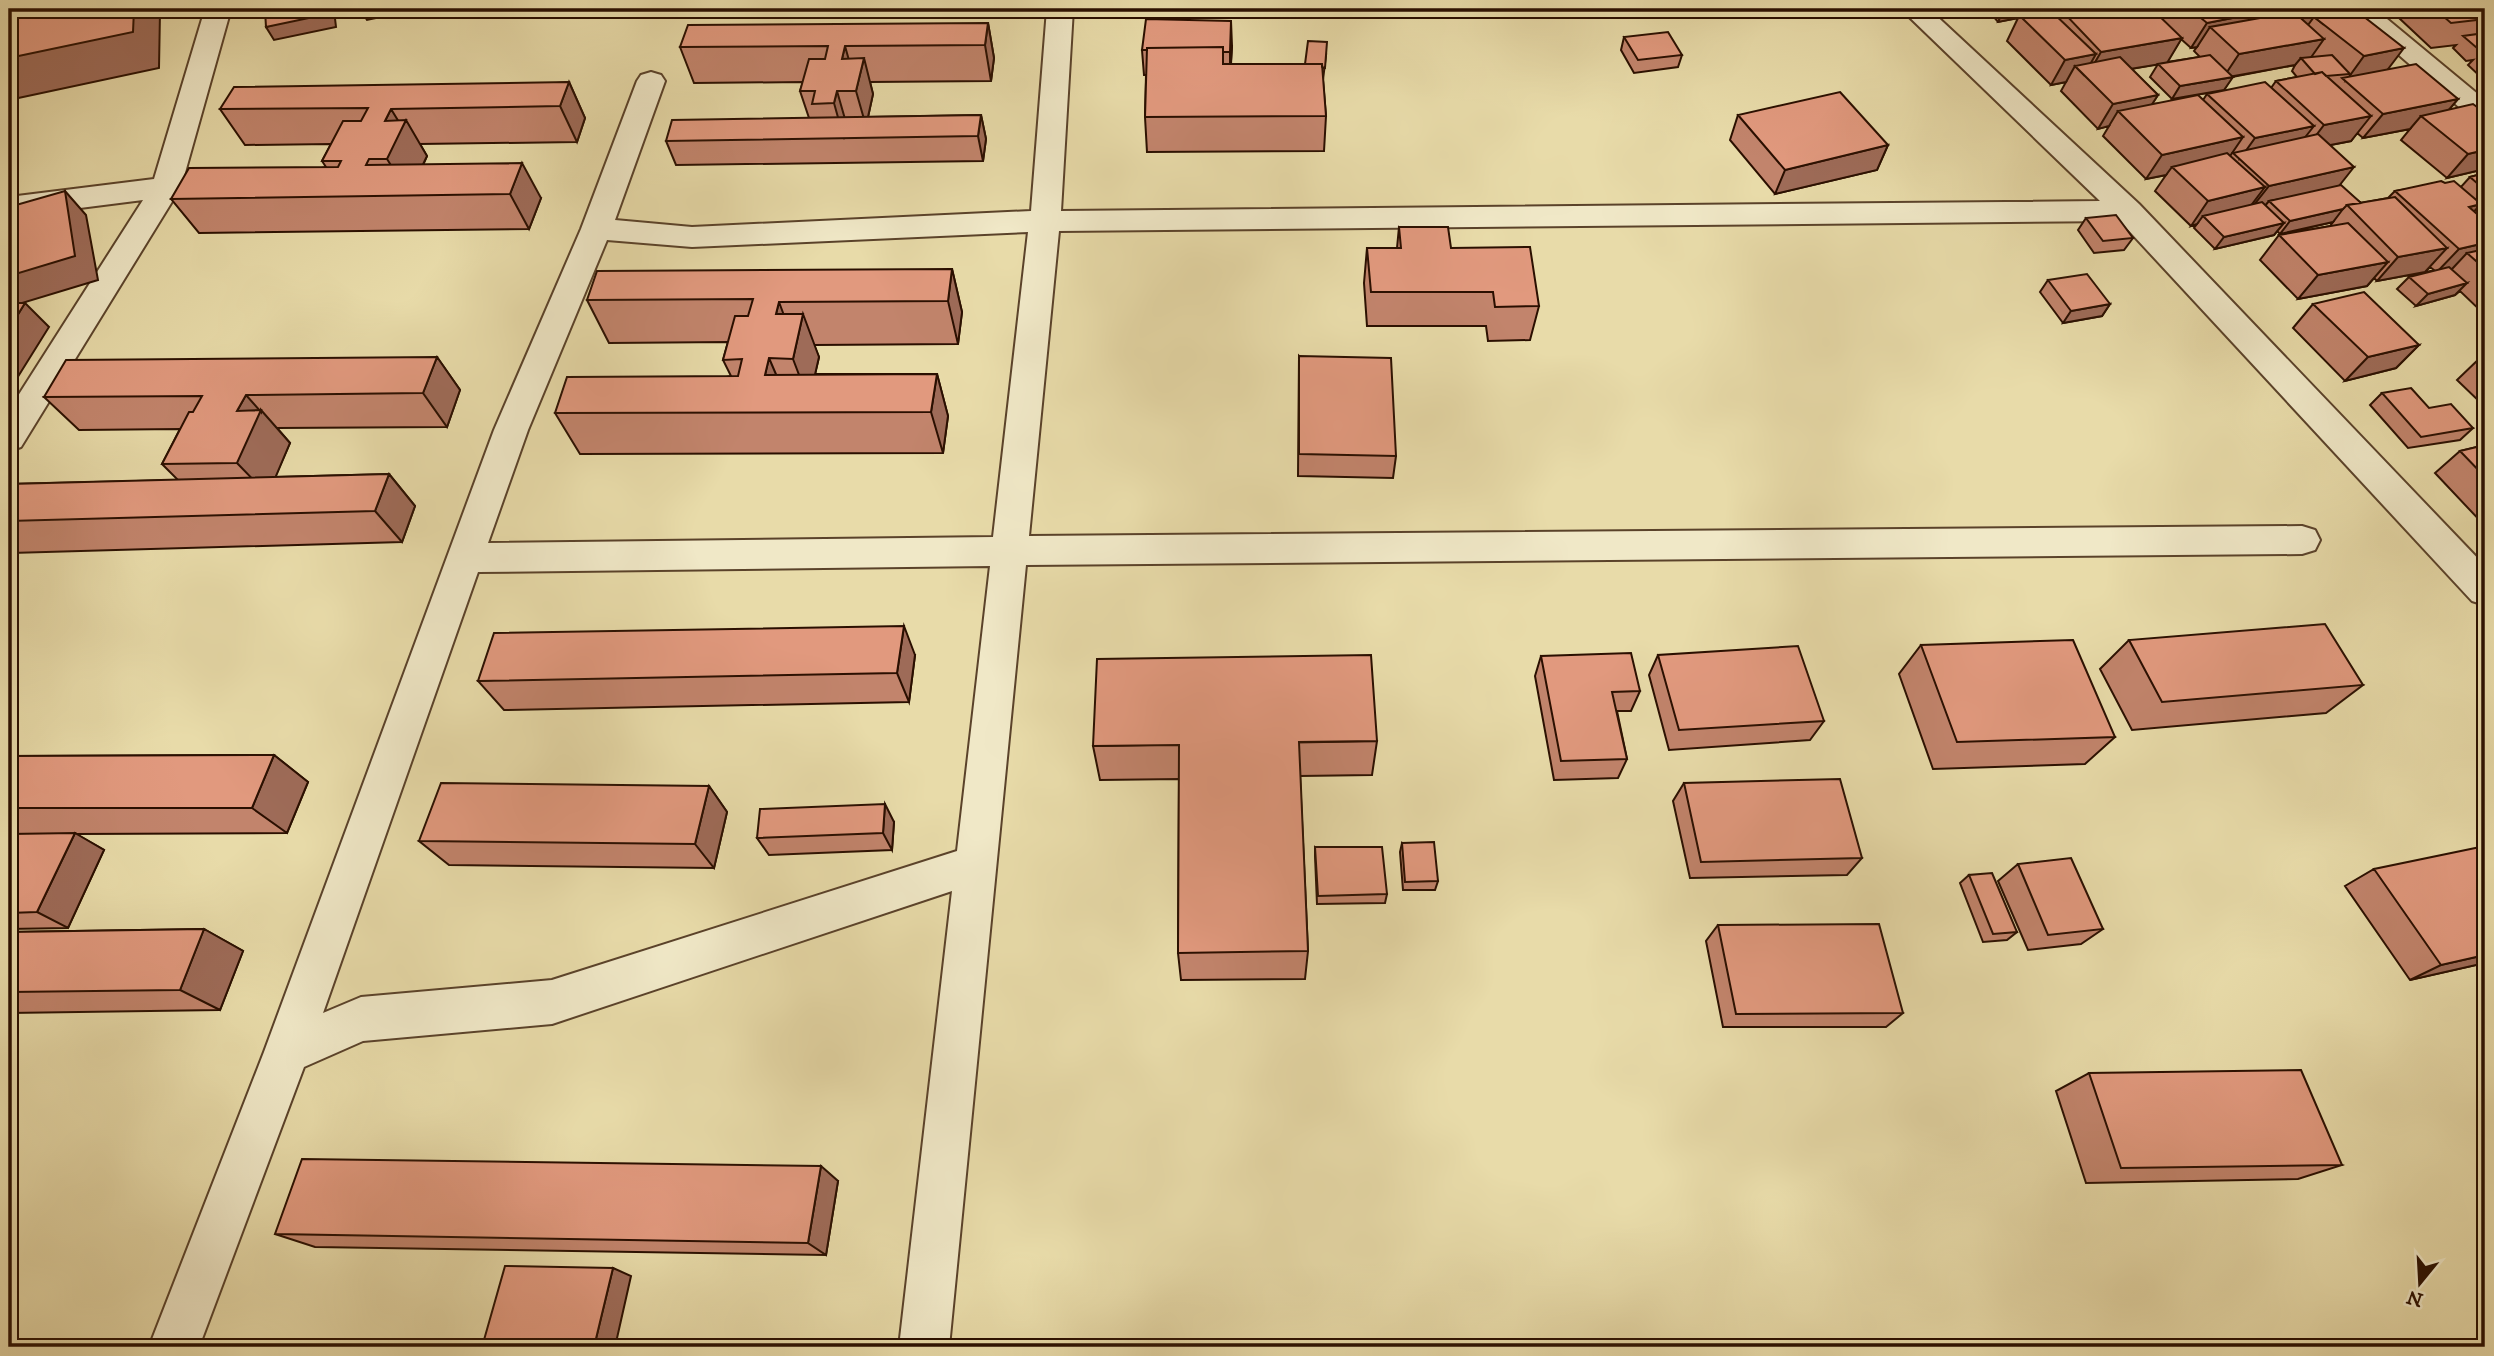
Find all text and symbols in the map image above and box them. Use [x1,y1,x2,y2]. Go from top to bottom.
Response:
north arrow [2386,1248,2456,1318]
text: N [2404,1284,2426,1311]

